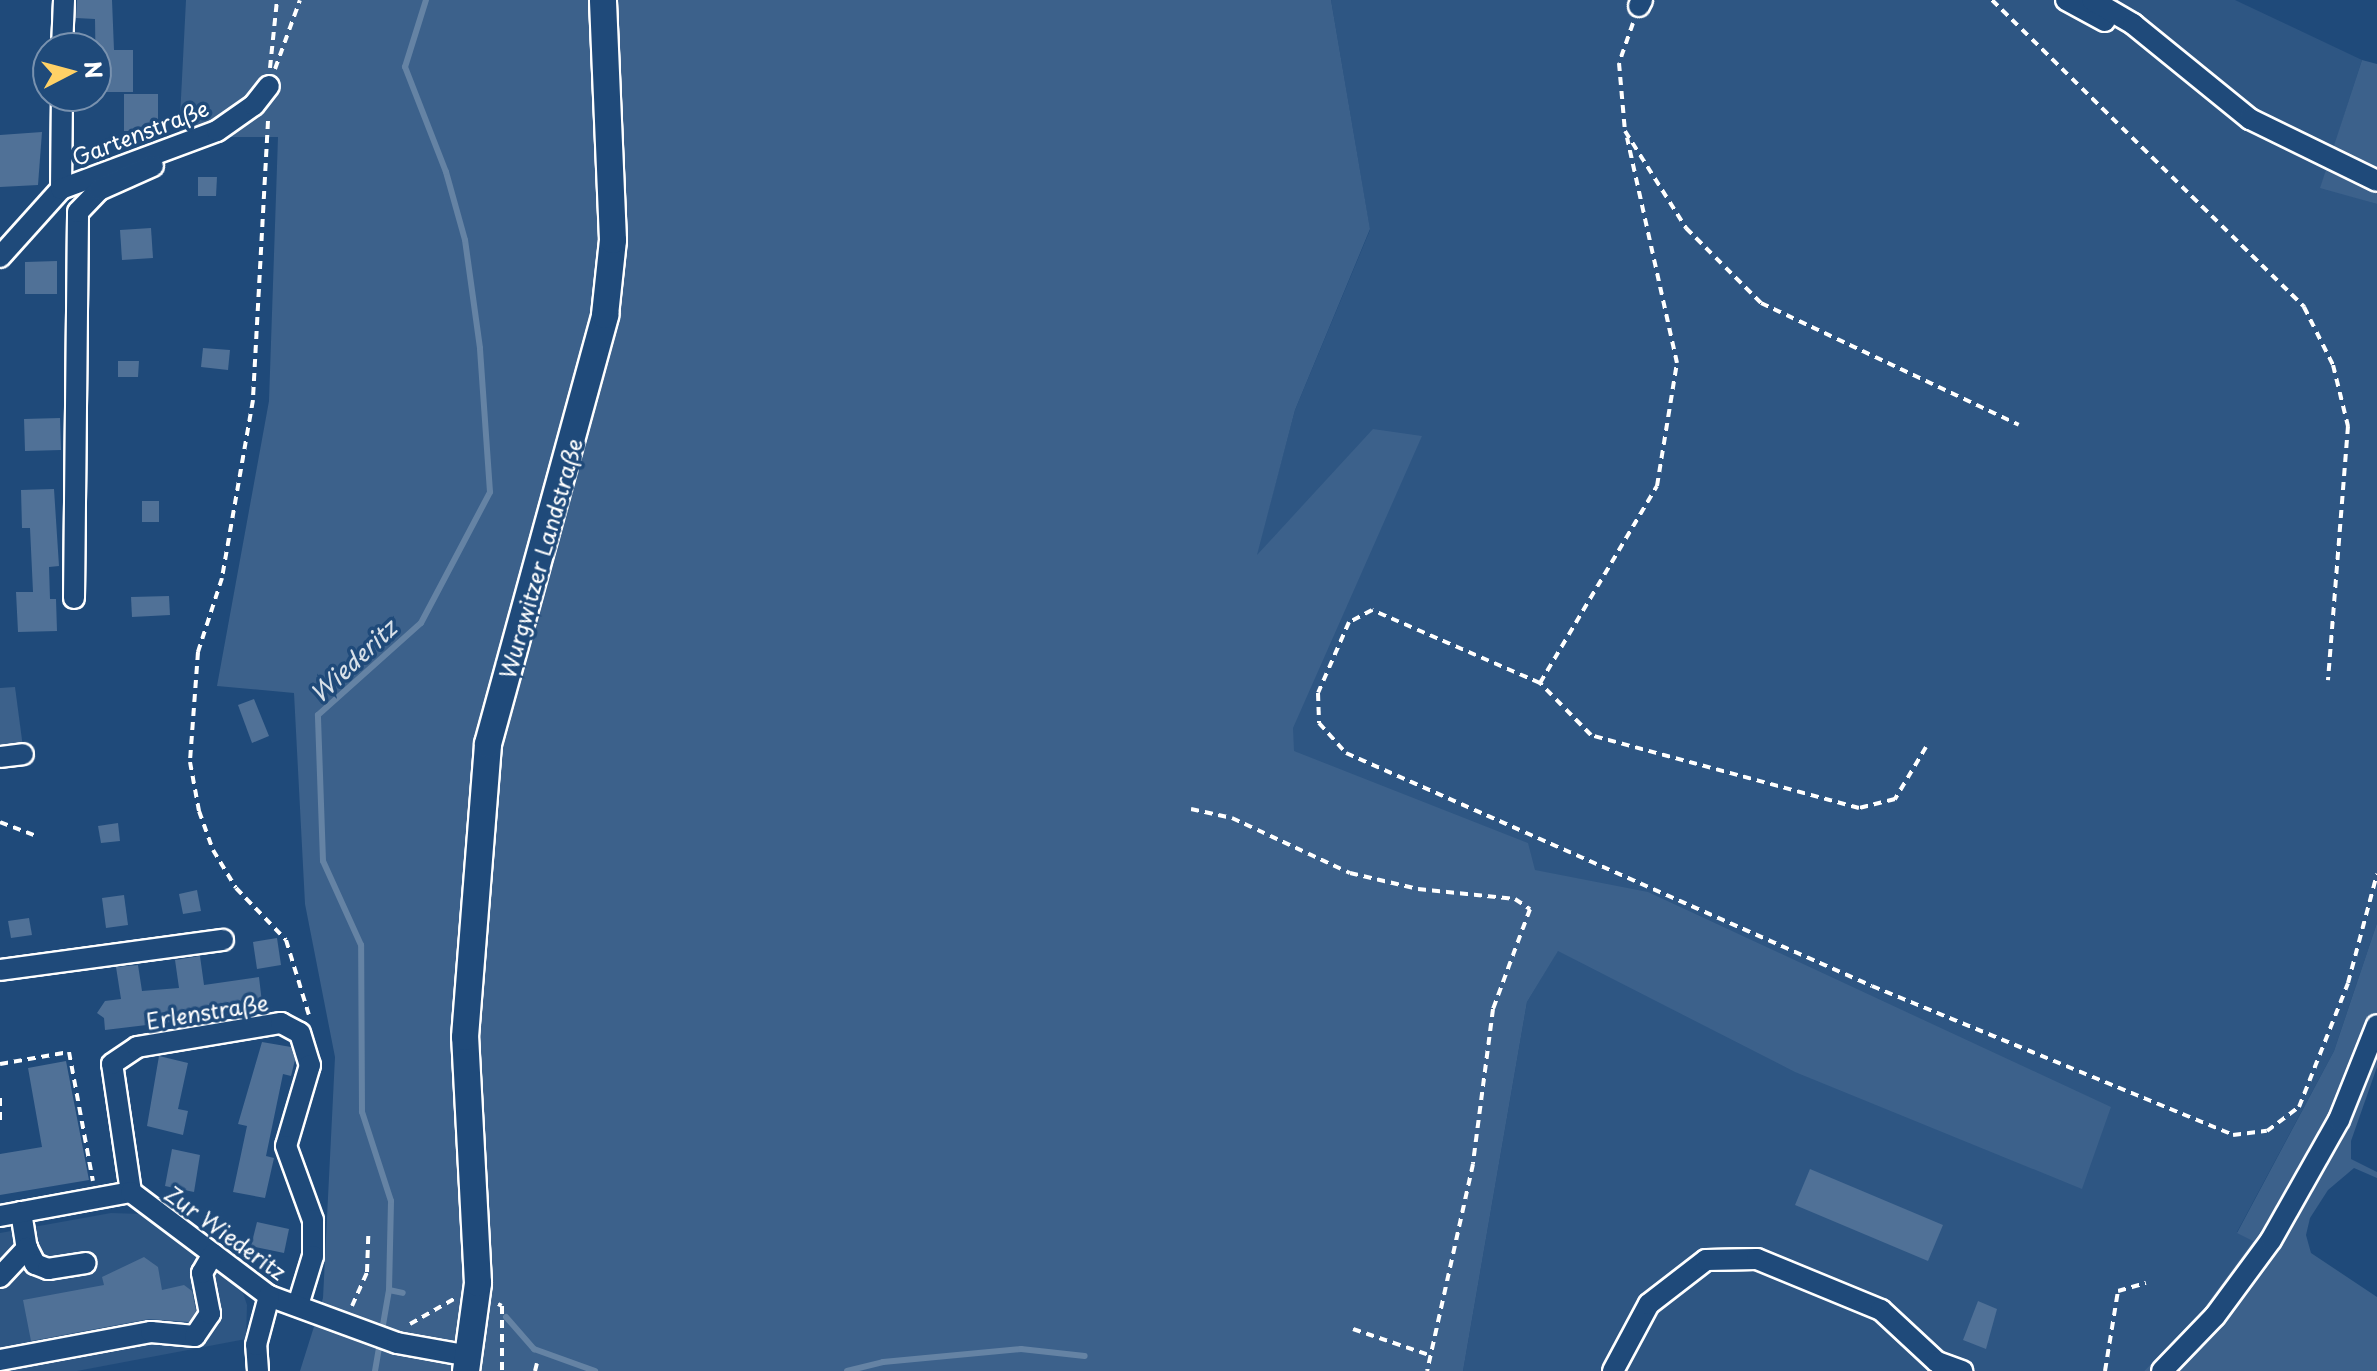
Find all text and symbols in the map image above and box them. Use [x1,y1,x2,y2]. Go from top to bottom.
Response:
north arrow [32,32,112,112]
text: N [77,59,112,80]
street label: Gartenstraße [68,94,212,170]
street label: Wurgwitzer Landstraße [493,435,587,681]
water label: Wiederitz [304,614,402,708]
street label: Erlenstraße [144,988,270,1034]
street label: Zur Wiederitz [161,1179,291,1285]

